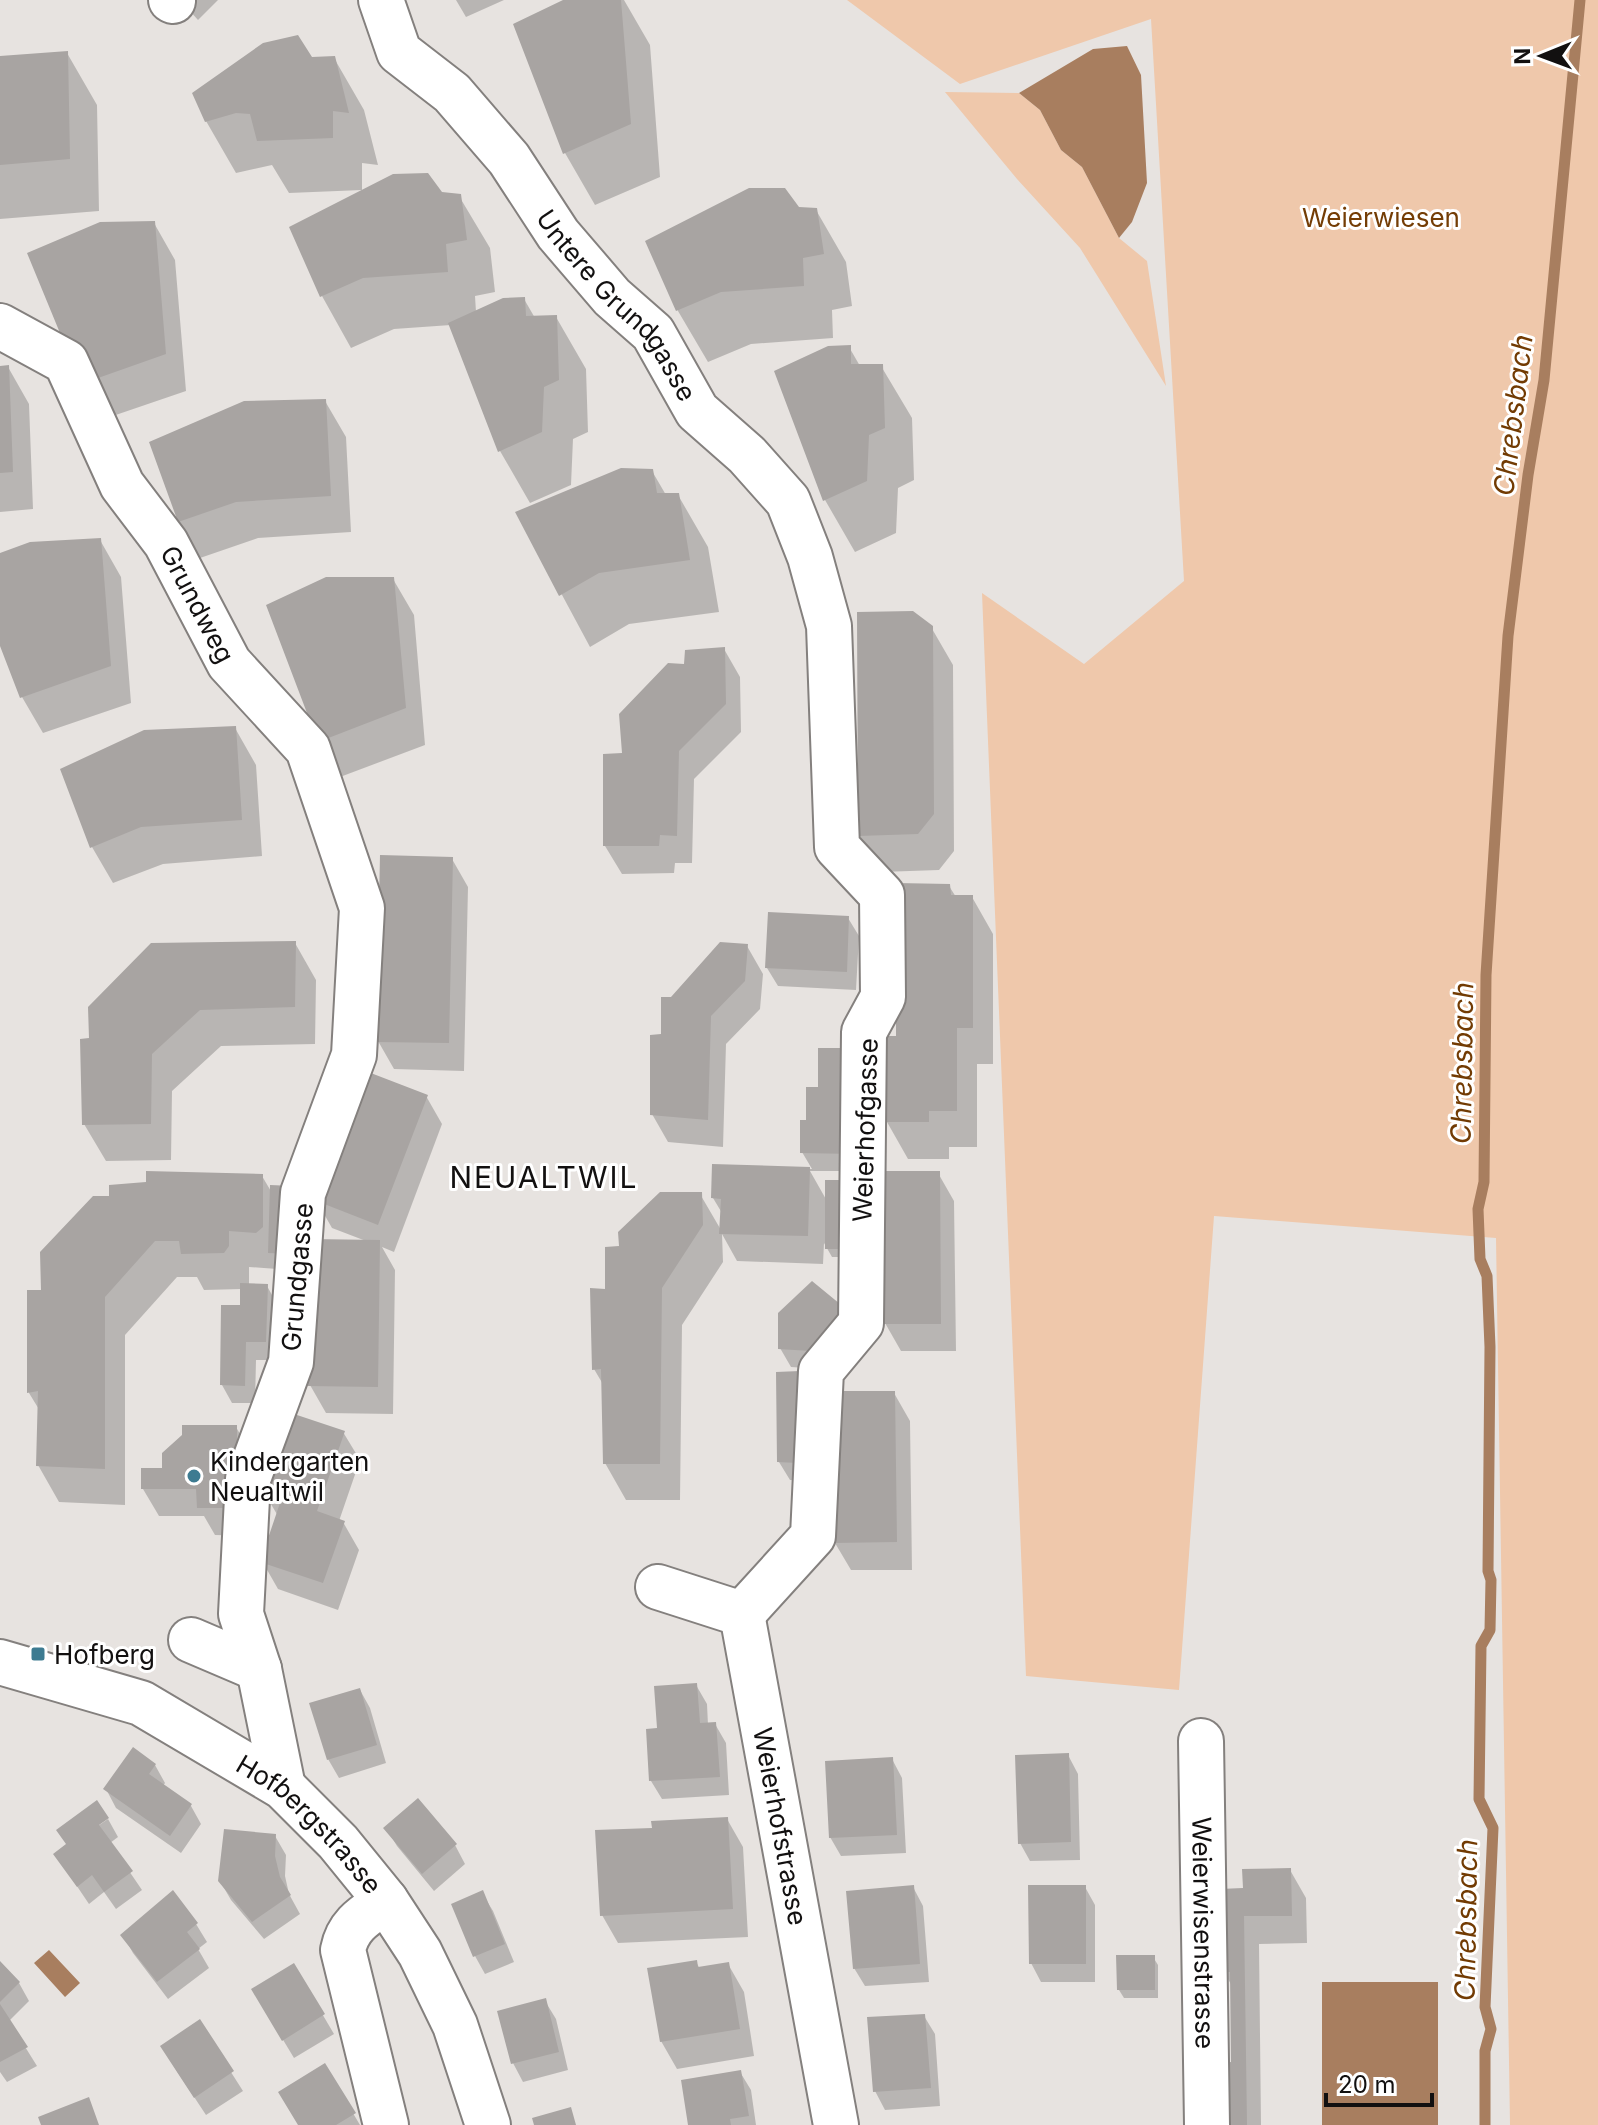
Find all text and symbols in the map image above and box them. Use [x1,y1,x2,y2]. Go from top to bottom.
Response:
north arrow [1502,16,1582,96]
text: N [1509,48,1535,65]
park label: Weierwiesen [1302,202,1460,233]
street label: Untere Grundgasse [531,203,703,406]
water label: Chrebsbach [1486,333,1540,497]
street label: Grundweg [155,540,241,668]
water label: Chrebsbach [1444,982,1480,1144]
street label: Weierhofgasse [846,1037,884,1223]
district label: NEUALTWIL [449,1159,639,1195]
street label: Grundgasse [275,1201,319,1353]
place label: Kindergarten Neualtwil [210,1446,369,1507]
marker: Kindergarten Neualtwil [185,1467,203,1485]
place label: Hofberg [54,1639,155,1670]
marker: Hofberg [29,1645,47,1663]
street label: Weierhofstrasse [748,1725,814,1928]
street label: Hofbergstrasse [231,1748,389,1900]
street label: Weierwisenstrasse [1187,1817,1221,2049]
water label: Chrebsbach [1448,1839,1484,2001]
scale bar [1326,2057,1432,2107]
text: 20 m [1338,2070,1396,2099]

